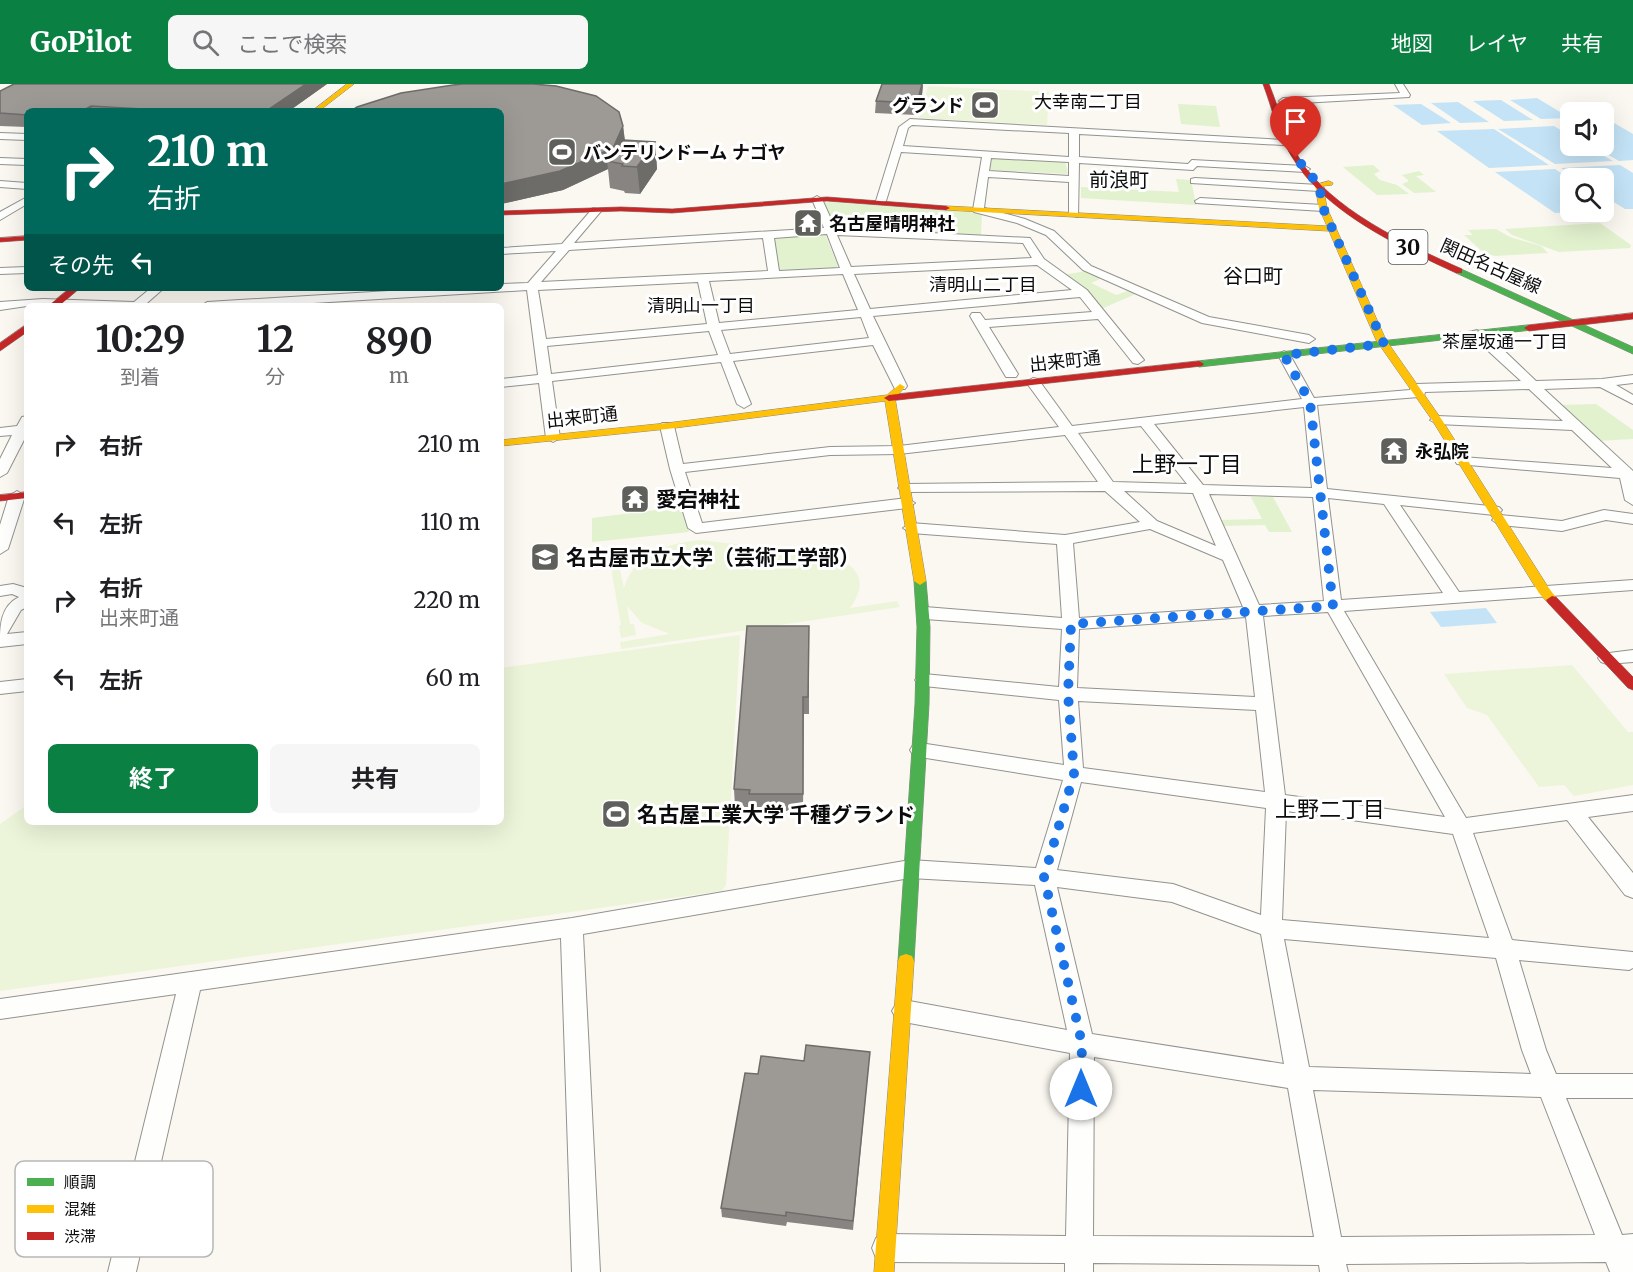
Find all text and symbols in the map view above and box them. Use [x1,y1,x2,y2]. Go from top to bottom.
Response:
search box [168,15,588,69]
text: GoPilot [30,24,132,60]
icon: search [189,26,222,59]
text: ここで検索 [237,30,347,58]
text: 地図 [1391,30,1433,57]
text: レイヤ [1466,30,1528,57]
text: 共有 [1561,30,1603,57]
sports icon: グランド [969,89,1001,121]
district label: 大幸南二丁目 [1034,90,1142,113]
place label: グランド [892,94,964,117]
pin [1270,96,1321,158]
map controls [1560,102,1614,222]
button: sound [1560,102,1614,156]
icon: arrive [1279,105,1312,138]
text: 210 m [147,125,268,177]
icon: right [48,132,126,210]
sports icon: バンテリンドーム ナゴヤ [546,136,578,168]
place label: バンテリンドーム ナゴヤ [583,141,786,164]
district label: 前浪町 [1089,167,1149,192]
button: search [1560,168,1614,222]
text: 右折 [147,181,201,215]
temple icon: 名古屋晴明神社 [792,207,824,239]
place label: 名古屋晴明神社 [829,212,955,235]
road number: 30 [1388,230,1428,264]
street label: 関田名古屋線 [1437,234,1545,298]
icon: left [126,246,159,279]
text: その先 [48,251,114,279]
district label: 谷口町 [1223,263,1283,288]
district label: 清明山二丁目 [929,273,1037,296]
district label: 清明山一丁目 [647,294,755,317]
text: 10:29 [95,317,185,362]
text: 12 [257,317,294,362]
text: 890 [365,319,433,364]
district label: 茶屋坂通一丁目 [1442,330,1568,353]
street label: 出来町通 [1028,346,1102,376]
text: m [389,363,409,388]
text: 到着 [120,364,160,389]
text: 分 [265,364,285,389]
street label: 出来町通 [545,402,619,432]
icon: right [48,428,81,461]
text: 210 m [417,430,480,458]
text: 右折 [99,432,143,460]
temple icon: 永弘院 [1378,435,1410,467]
place label: 永弘院 [1415,440,1469,463]
district label: 上野一丁目 [1132,450,1242,478]
temple icon: 愛宕神社 [619,483,651,515]
place label: 愛宕神社 [656,486,740,513]
icon: left [48,506,81,539]
text: 110 m [421,508,480,536]
text: 左折 [99,510,143,538]
school or university icon: 名古屋市立大学（芸術工学部） [529,541,561,573]
place label: 名古屋市立大学（芸術工学部） [566,544,860,571]
text: 右折 [99,574,143,602]
icon: right [48,584,81,617]
text: 220 m [413,586,480,614]
text: 出来町通 [99,605,179,630]
icon: left [48,662,81,695]
text: 60 m [426,664,480,692]
text: 左折 [99,666,143,694]
button: 終了 [48,744,258,813]
button: 共有 [270,744,480,813]
district label: 上野二丁目 [1275,795,1385,823]
sports icon: 名古屋工業大学 千種グランド [600,798,632,830]
place label: 名古屋工業大学 千種グランド [637,801,915,828]
position arrow [1049,1057,1113,1121]
legend [15,1161,213,1257]
text: 順調 [64,1172,96,1192]
text: 混雑 [64,1199,96,1219]
text: 渋滞 [64,1226,96,1246]

